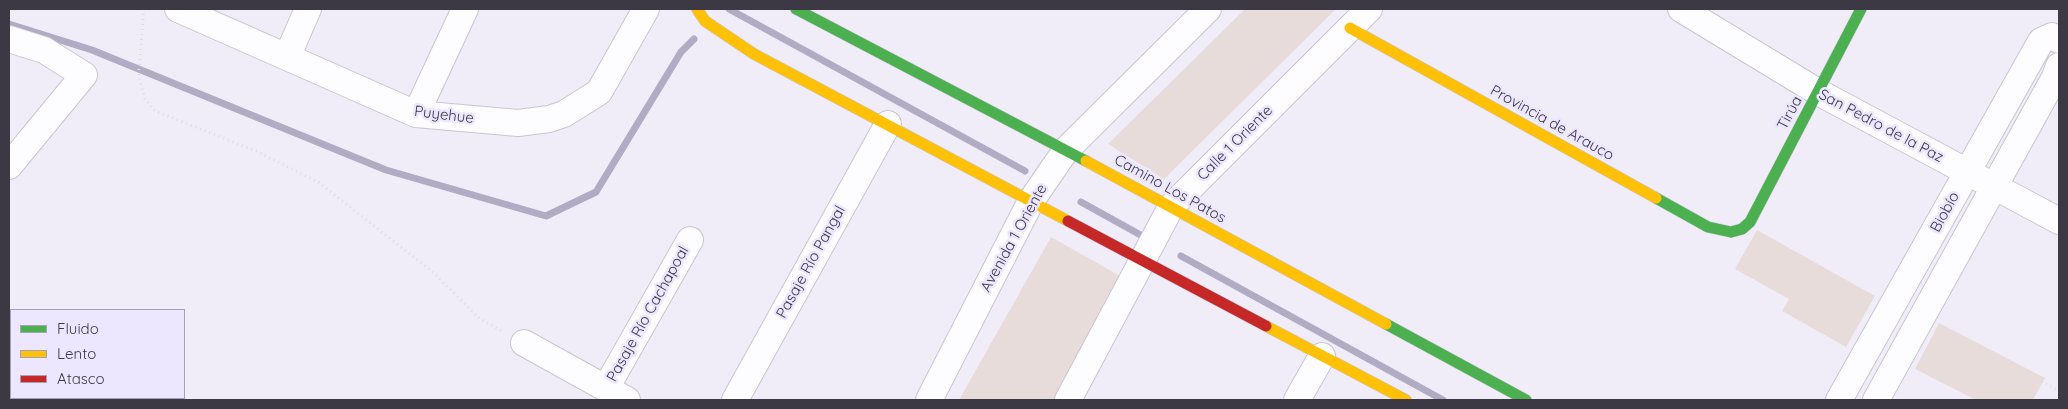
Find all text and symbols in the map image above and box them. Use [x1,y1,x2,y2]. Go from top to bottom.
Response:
street label: Provincia de Arauco [1487,82,1617,164]
street label: San Pedro de la Paz [1816,86,1946,166]
street label: Tirúa [1774,93,1806,133]
street label: Puyehue [413,102,475,128]
street label: Calle 1 Oriente [1194,102,1276,184]
street label: Camino Los Patos [1111,151,1229,227]
street label: Avenida 1 Oriente [977,181,1051,295]
street label: Biobío [1927,189,1963,235]
street label: Pasaje Río Pangal [773,203,849,321]
street label: Pasaje Río Cachapoal [603,243,693,385]
legend [10,309,185,399]
text: Fluido [57,319,99,338]
text: Lento [57,344,96,363]
text: Atasco [57,369,105,388]

